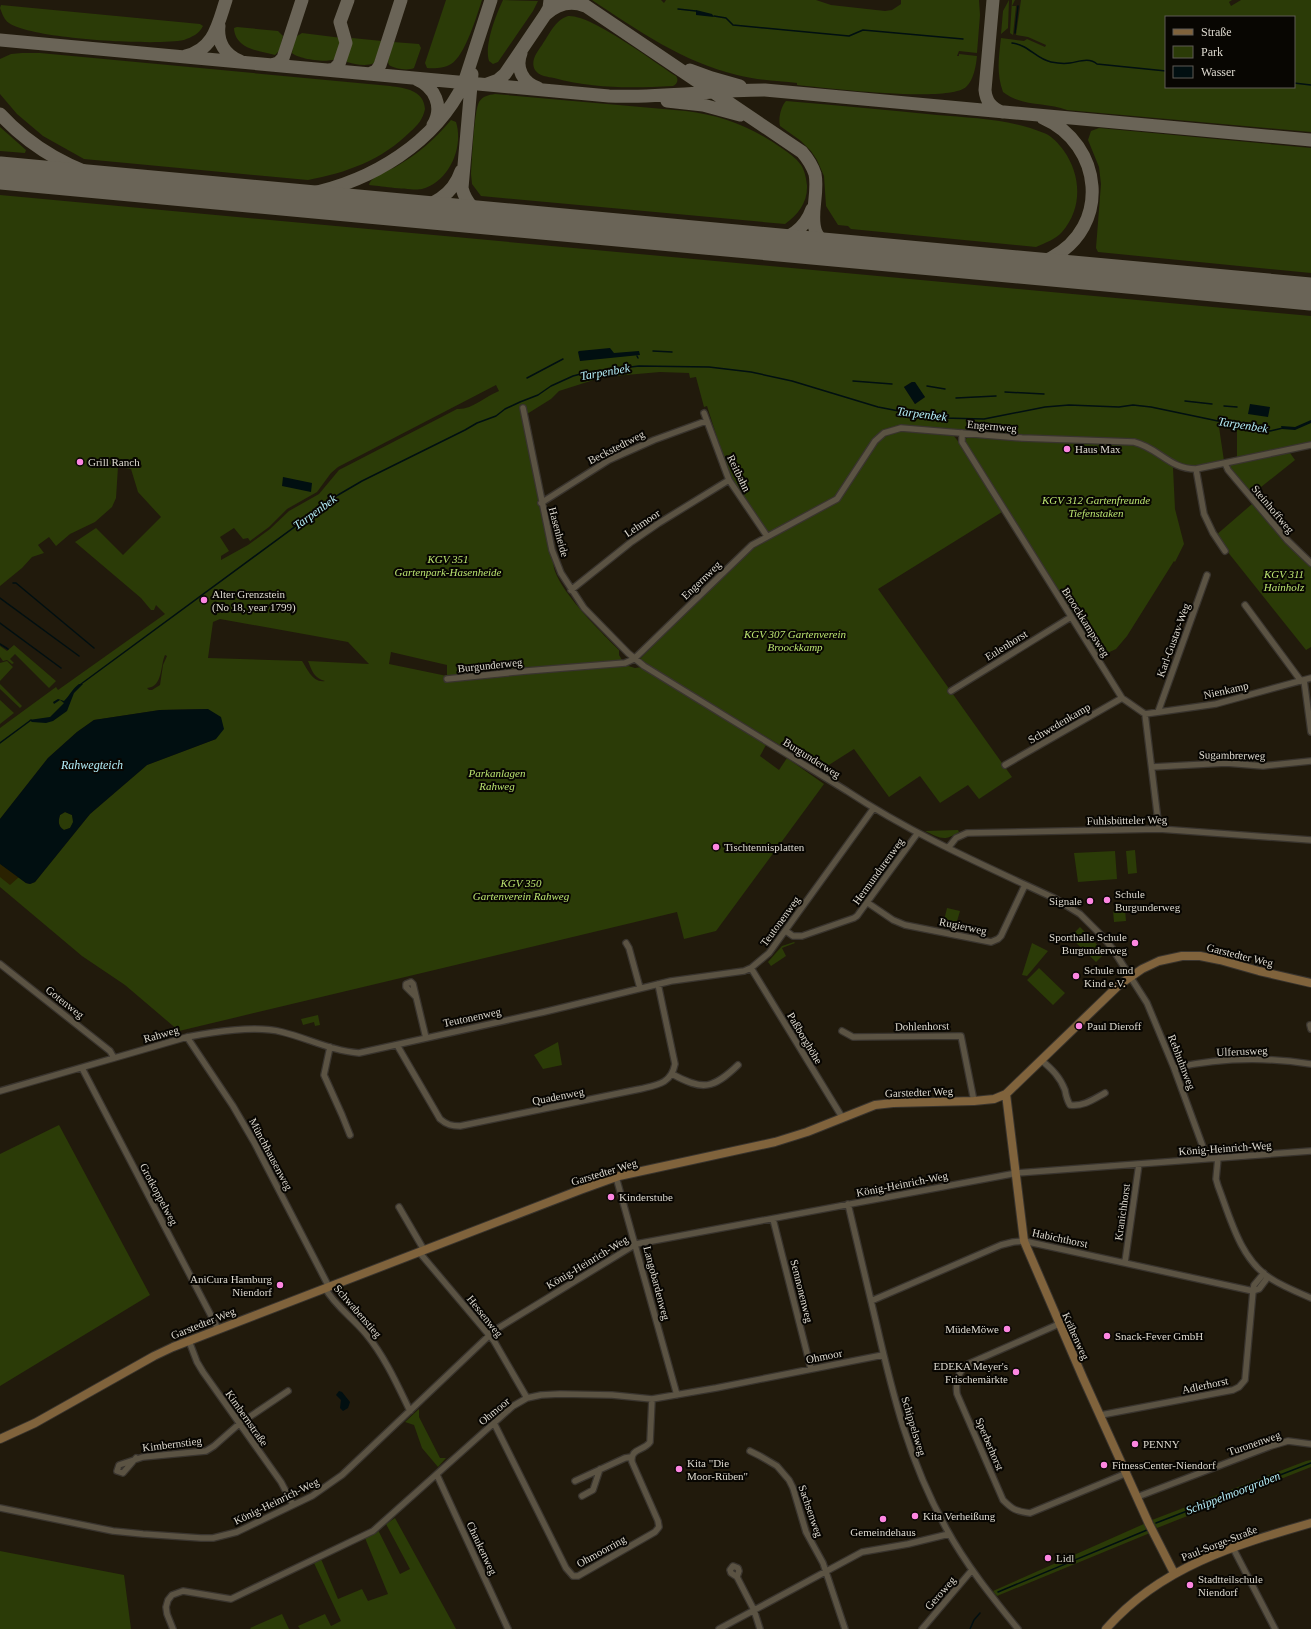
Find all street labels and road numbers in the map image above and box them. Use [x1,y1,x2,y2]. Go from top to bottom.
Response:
street label: Engernweg [967,418,1018,434]
street label: Beckstedtweg [586,427,647,466]
street label: Reitbahn [725,453,753,494]
street label: Steinhoffweg [1249,483,1297,536]
street label: Hasenheide [547,506,571,558]
street label: Lehmoor [622,507,662,539]
street label: Engernweg [679,558,724,602]
street label: Broockkampsweg [1060,585,1112,659]
street label: Karl-Gustav-Weg [1154,601,1192,679]
street label: Eulenhorst [983,627,1029,663]
street label: Burgunderweg [457,656,524,674]
street label: Nienkamp [1202,679,1250,701]
street label: Schwedenkamp [1026,700,1093,746]
street label: Burgunderweg [781,736,843,781]
street label: Sugambrerweg [1199,748,1266,762]
street label: Fuhlsbütteler Weg [1087,813,1168,827]
street label: Hermundurenweg [850,835,906,907]
street label: Teutonenweg [758,893,803,948]
street label: Rugierweg [938,915,988,937]
street label: Garstedter Weg [1205,941,1275,969]
street label: Gotenweg [43,983,87,1021]
street label: Teutonenweg [442,1005,503,1029]
street label: Paßborghöhe [785,1010,825,1066]
street label: Dohlenhorst [895,1020,949,1032]
street label: Rahweg [142,1023,180,1045]
street label: Rebhuhnweg [1166,1033,1198,1092]
street label: Ulferusweg [1216,1044,1268,1058]
street label: Quadenweg [531,1085,585,1107]
street label: Garstedter Weg [885,1085,954,1099]
street label: Münchhausenweg [247,1116,295,1193]
street label: König-Heinrich-Weg [1178,1139,1272,1157]
street label: Garstedter Weg [570,1156,639,1188]
street label: Grotkoppelweg [138,1161,181,1227]
street label: König-Heinrich-Weg [855,1169,949,1199]
street label: Kranichhorst [1112,1183,1132,1241]
street label: Habichthorst [1031,1226,1089,1250]
street label: König-Heinrich-Weg [544,1233,630,1291]
street label: Langobardenweg [641,1245,673,1322]
street label: Semnonenweg [788,1258,816,1324]
street label: Schwabenstieg [332,1282,385,1340]
street label: Hessenweg [465,1293,506,1340]
street label: Garstedter Weg [169,1304,237,1341]
street label: Krähenweg [1060,1310,1092,1362]
street label: Ohmoor [805,1347,843,1365]
street label: Adlerhorst [1181,1374,1229,1396]
street label: Kimbernstraße [223,1388,271,1448]
street label: Ohmoor [476,1394,512,1427]
street label: Schippelsweg [899,1395,929,1457]
street label: Sperberhorst [973,1416,1007,1472]
street label: Turonenweg [1226,1428,1283,1458]
street label: Kimbernstieg [142,1434,203,1454]
street label: König-Heinrich-Weg [231,1475,321,1527]
street label: Sachsenweg [796,1483,826,1539]
street label: Chaukenweg [464,1519,500,1577]
street label: Paul-Sorge-Straße [1179,1523,1259,1563]
street label: Ohmoorring [574,1532,628,1569]
street label: Geroweg [922,1573,958,1612]

